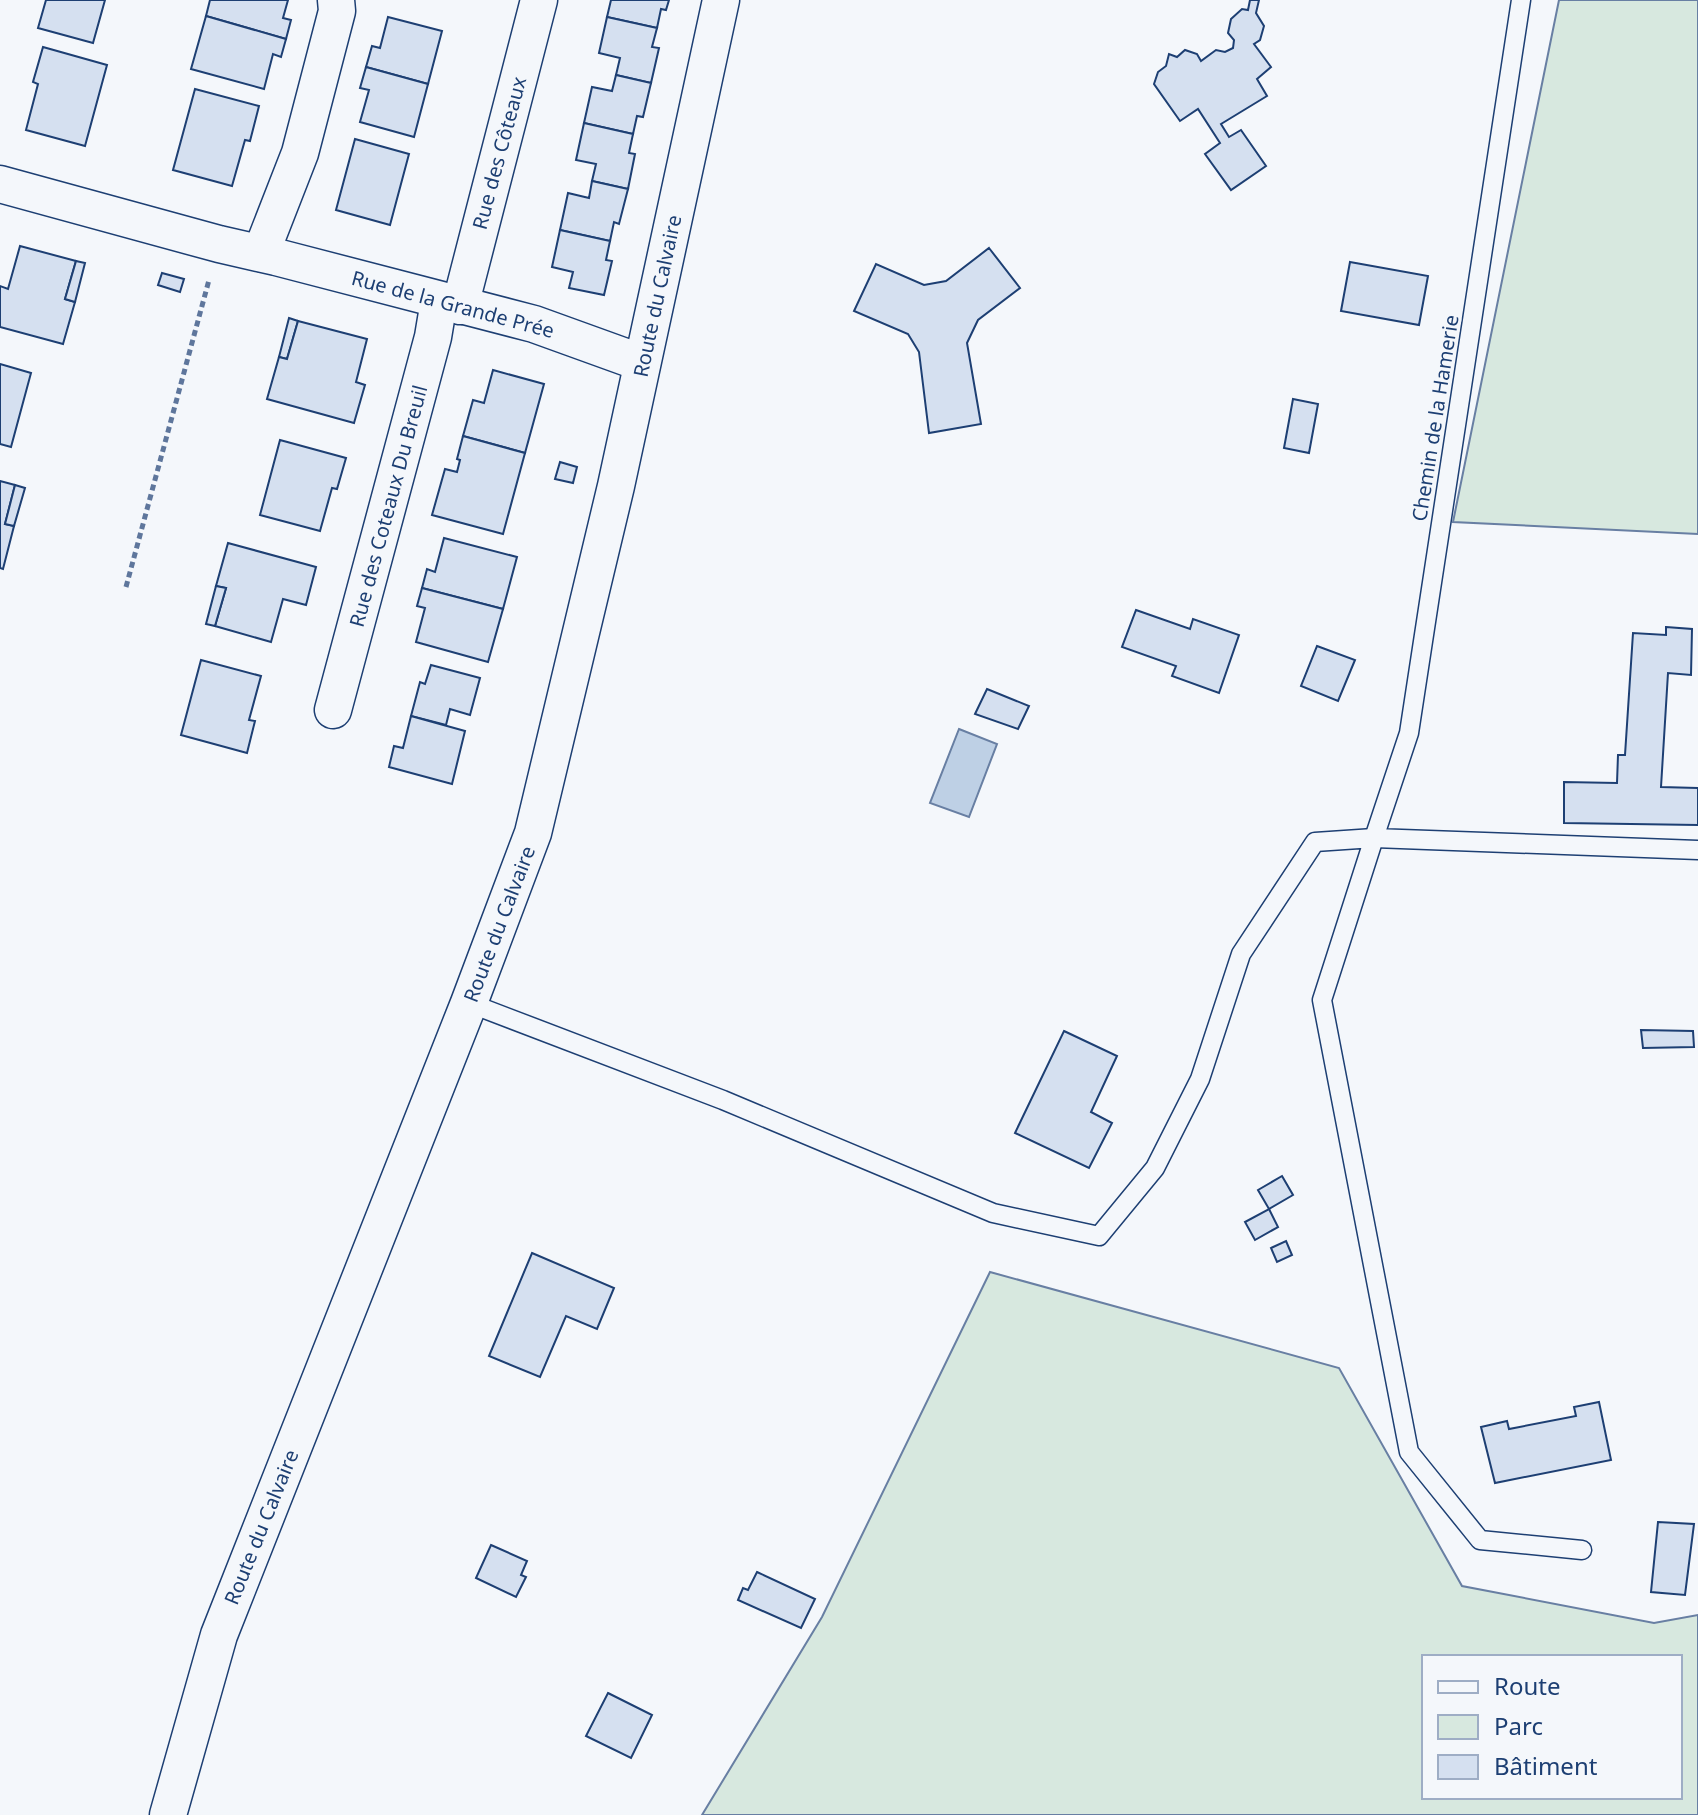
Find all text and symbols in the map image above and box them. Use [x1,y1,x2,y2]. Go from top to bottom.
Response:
street label: Rue des Côteaux [466,73,532,232]
street label: Route du Calvaire [627,212,687,380]
street label: Rue de la Grande Prée [349,264,557,344]
street label: Chemin de la Hamerie [1405,313,1465,523]
street label: Rue des Coteaux Du Breuil [343,382,433,630]
street label: Route du Calvaire [457,842,541,1006]
street label: Route du Calvaire [218,1445,304,1609]
legend [1422,1655,1682,1799]
text: Route [1494,1669,1560,1702]
text: Parc [1494,1709,1543,1742]
text: Bâtiment [1494,1749,1598,1782]

